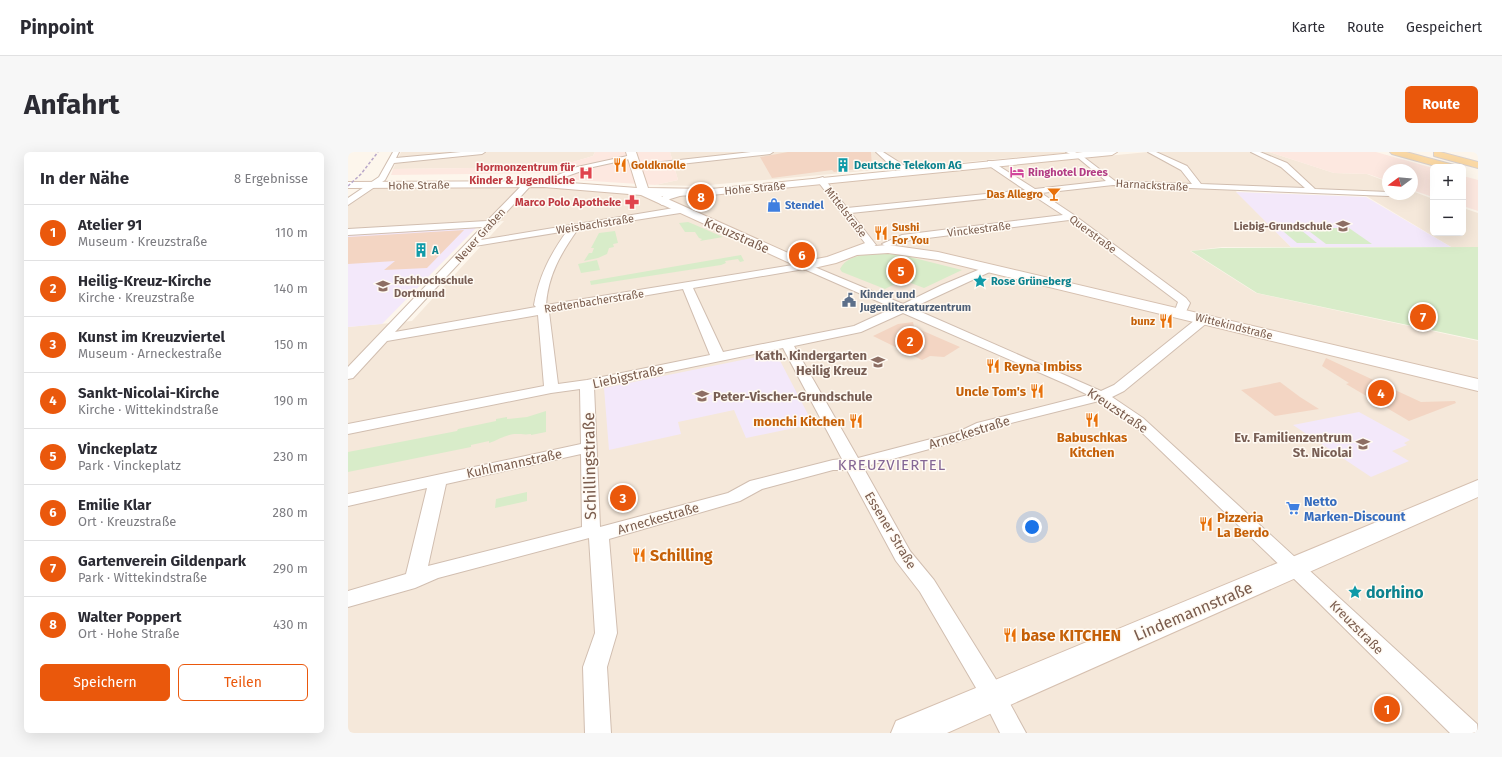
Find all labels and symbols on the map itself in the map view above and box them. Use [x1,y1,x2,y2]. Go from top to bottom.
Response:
restaurant icon: Goldknolle [612,157,628,173]
building icon: Deutsche Telekom AG [835,157,851,173]
place label: Goldknolle [631,159,686,172]
place label: Deutsche Telekom AG [854,159,962,172]
place label: Hormonzentrum für Kinder & Jugendliche [469,161,576,187]
hotel icon: Ringhotel Drees [1009,164,1025,180]
north arrow [1382,164,1418,200]
hospital icon: Hormonzentrum für Kinder & Jugendliche [578,165,594,181]
place label: Ringhotel Drees [1028,166,1108,179]
street label: Harnackstraße [1115,177,1188,194]
street label: Hohe Straße [388,178,450,193]
street label: Hohe Straße [724,179,786,198]
pin: 8 [688,182,714,212]
street label: Mittelstraße [822,185,869,240]
bar icon: Das Allegro [1046,186,1062,202]
place label: Das Allegro [987,188,1044,201]
pharmacy icon: Marco Polo Apotheke [624,194,640,210]
place label: Marco Polo Apotheke [515,196,621,209]
shop icon: Stendel [766,197,782,213]
place label: Stendel [785,199,824,212]
street label: Neuer Graben [453,205,508,265]
street label: Weisbachstraße [555,212,635,237]
street label: Querstraße [1067,212,1119,256]
street label: Kreuzstraße [702,214,772,256]
school or university icon: Liebig-Grundschule [1335,218,1351,234]
street label: Vinckestraße [947,219,1012,240]
place label: Liebig-Grundschule [1234,220,1332,233]
place label: Sushi For You [892,221,929,247]
restaurant icon: Sushi For You [873,225,889,241]
pin: 6 [789,240,815,270]
building icon: A [413,242,429,258]
place label: A [431,244,439,257]
pin: 5 [888,256,914,286]
place icon: Rose Grüneberg [972,273,988,289]
place label: Fachhochschule Dortmund [394,274,473,300]
place label: Rose Grüneberg [991,275,1072,288]
school or university icon: Fachhochschule Dortmund [375,278,391,294]
street label: Redtenbacherstraße [543,287,645,316]
place label: Kinder und Jugenliteraturzentrum [859,288,971,314]
public building icon: Kinder und Jugenliteraturzentrum [841,292,857,308]
pin: 7 [1410,302,1436,332]
street label: Wittekindstraße [1194,311,1274,342]
restaurant icon: bunz [1158,313,1174,329]
place label: bunz [1131,315,1155,328]
pin: 2 [897,326,923,356]
place label: Kath. Kindergarten Heilig Kreuz [755,348,867,378]
school or university icon: Kath. Kindergarten Heilig Kreuz [870,354,886,370]
restaurant icon: Reyna Imbiss [985,358,1001,374]
place label: Reyna Imbiss [1004,359,1083,374]
street label: Liebigstraße [591,362,665,391]
pin: 4 [1368,378,1394,408]
restaurant icon: Uncle Tom's [1029,383,1045,399]
place label: Uncle Tom's [956,384,1027,399]
street label: Kreuzstraße [1085,385,1151,436]
school or university icon: Peter-Vischer-Grundschule [694,388,710,404]
place label: Peter-Vischer-Grundschule [713,389,873,404]
street label: Schillingstraße [579,412,600,520]
restaurant icon: Babuschkas Kitchen [1084,412,1100,428]
restaurant icon: monchi Kitchen [848,413,864,429]
street label: Arneckestraße [927,413,1012,452]
place label: monchi Kitchen [753,414,845,429]
place label: Babuschkas Kitchen [1057,430,1128,460]
place label: Ev. Familienzentrum St. Nicolai [1234,430,1352,460]
school or university icon: Ev. Familienzentrum St. Nicolai [1355,436,1371,452]
street label: Kuhlmannstraße [465,446,563,481]
district label: KREUZVIERTEL [838,456,946,474]
pin: 3 [610,483,636,513]
street label: Essener Straße [862,489,920,572]
place label: Netto Marken-Discount [1304,494,1406,524]
street label: Arneckestraße [616,500,701,537]
supermarket icon: Netto Marken-Discount [1285,500,1301,516]
place label: Pizzeria La Berdo [1217,510,1270,540]
restaurant icon: Pizzeria La Berdo [1198,516,1214,532]
your location [1022,517,1042,537]
place label: Schilling [650,546,713,565]
restaurant icon: Schilling [631,547,647,563]
street label: Lindemannstraße [1131,578,1255,645]
place label: dorhino [1366,583,1424,602]
place icon: dorhino [1347,584,1363,600]
street label: Kreuzstraße [1327,597,1387,657]
place label: base KITCHEN [1021,626,1121,645]
restaurant icon: base KITCHEN [1002,627,1018,643]
pin: 1 [1374,694,1400,724]

